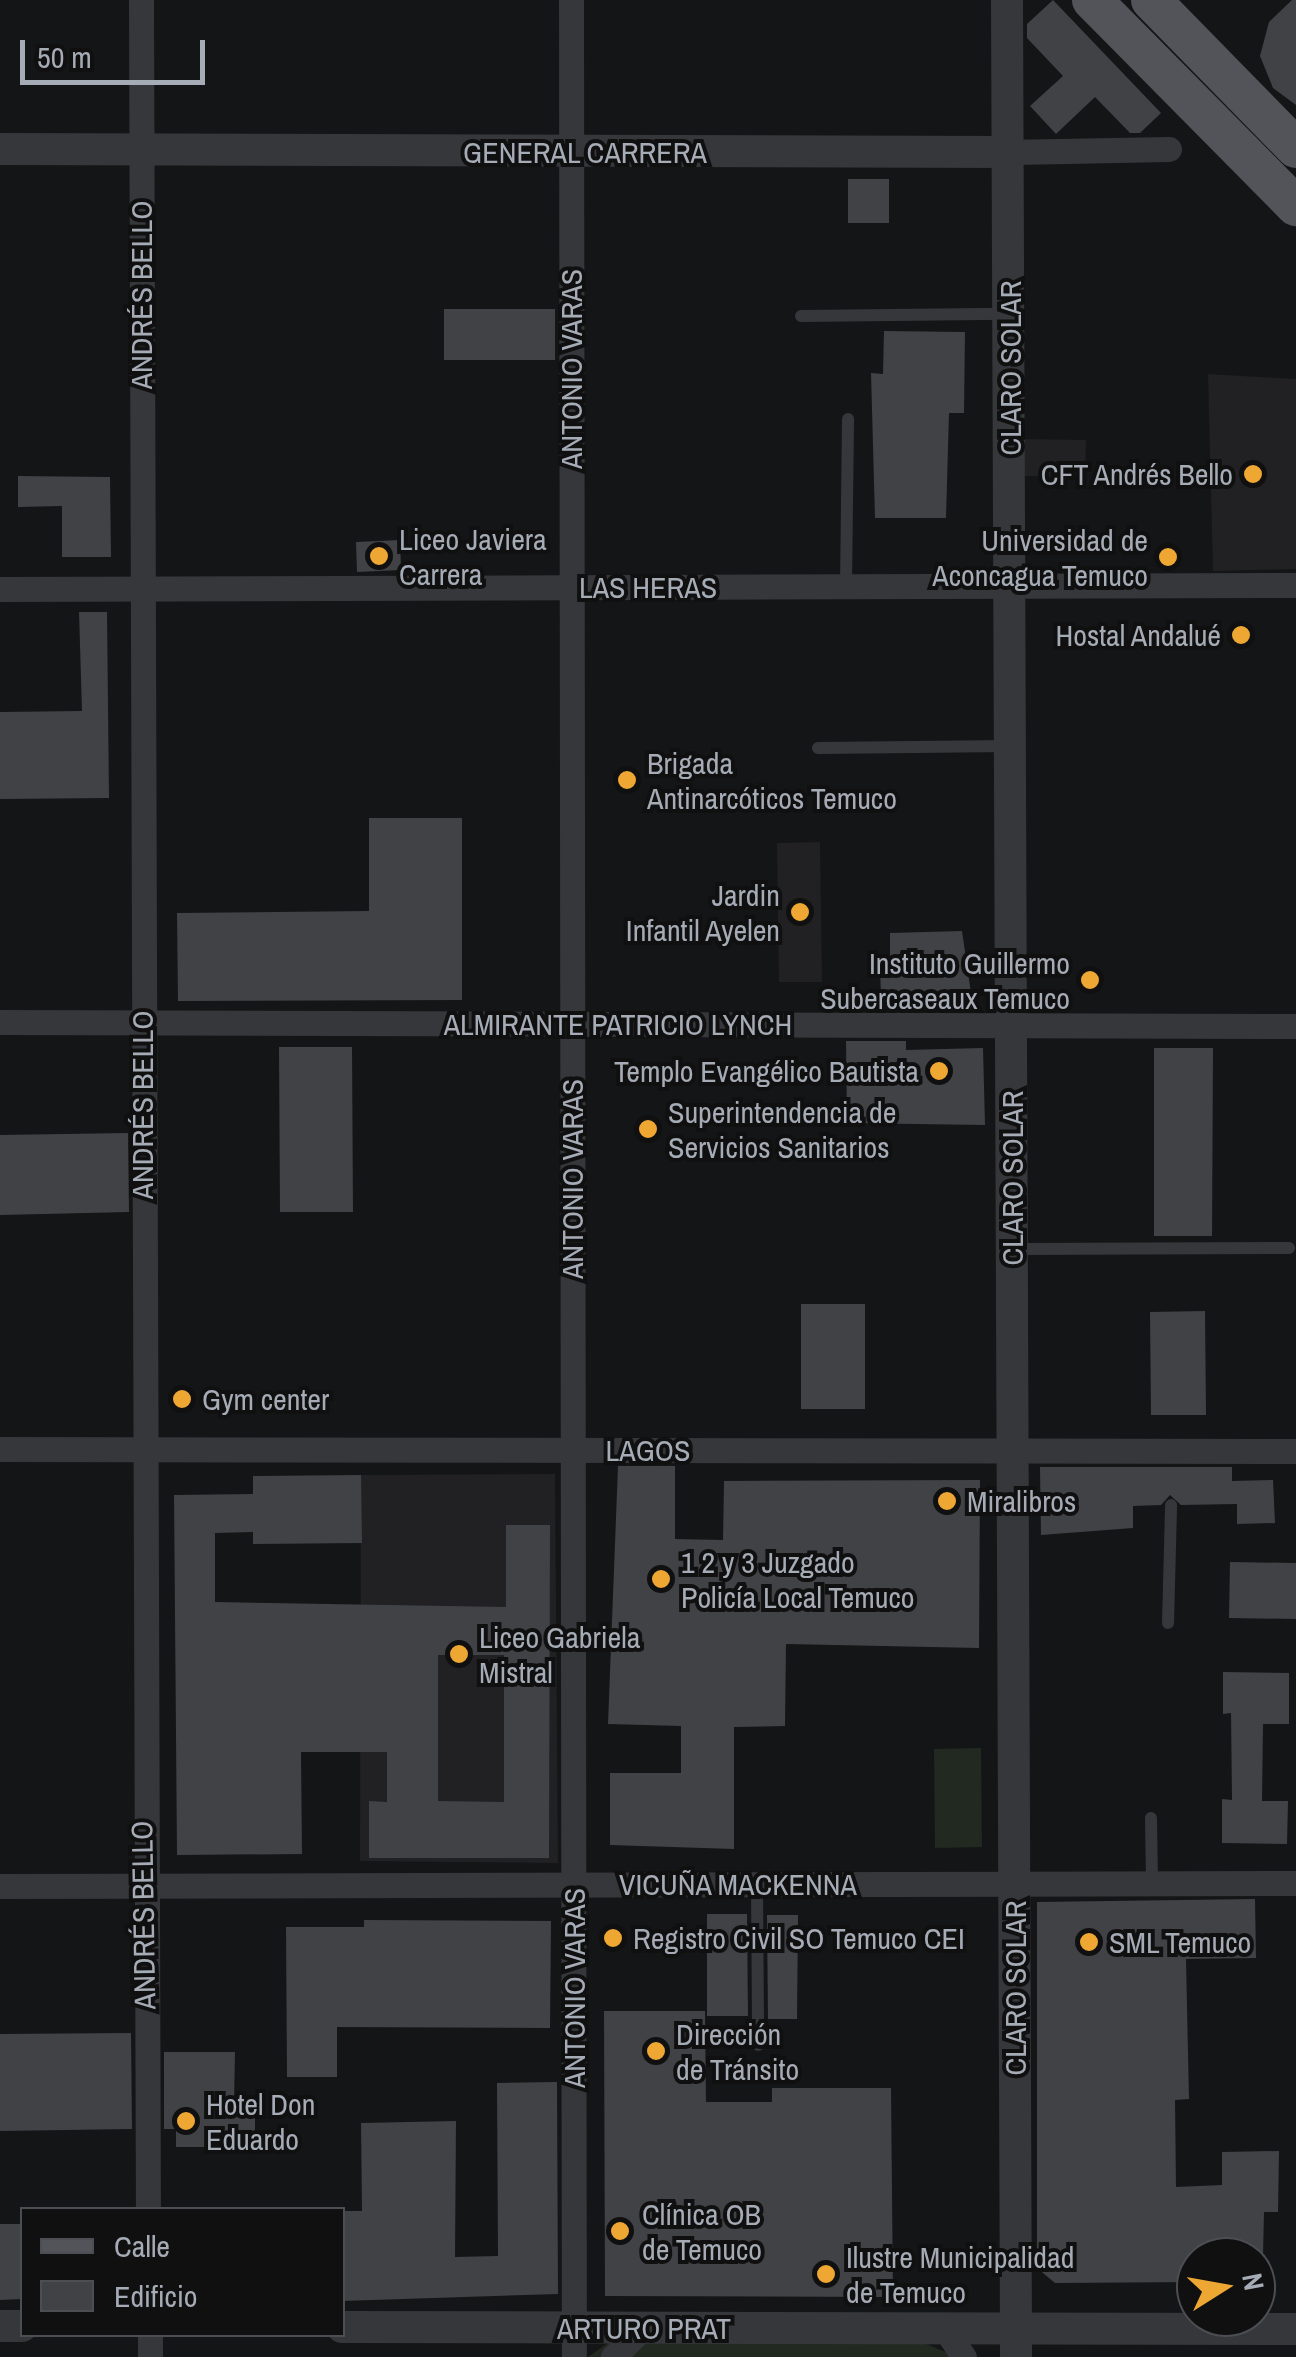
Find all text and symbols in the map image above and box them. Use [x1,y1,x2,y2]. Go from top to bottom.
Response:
scale bar [25,20,210,82]
text: 50 m [37,37,92,77]
street label: GENERAL CARRERA [463,134,707,170]
street label: ANDRÉS BELLO [123,201,159,389]
street label: ANTONIO VARAS [553,269,589,469]
street label: CLARO SOLAR [992,281,1028,455]
place label: CFT Andrés Bello [1039,456,1233,492]
marker: CFT Andrés Bello [1242,463,1264,485]
place label: Liceo Javiera Carrera [399,521,547,592]
place label: Universidad de Aconcagua Temuco [932,522,1148,592]
marker: Liceo Javiera Carrera [368,545,390,567]
marker: Universidad de Aconcagua Temuco [1157,546,1179,568]
street label: LAS HERAS [579,569,717,605]
place label: Hostal Andalué [1054,617,1221,653]
marker: Hostal Andalué [1230,624,1252,646]
place label: Brigada Antinarcóticos Temuco [647,745,897,816]
marker: Brigada Antinarcóticos Temuco [616,769,638,791]
place label: Jardin Infantil Ayelen [625,877,780,948]
marker: Jardin Infantil Ayelen [789,901,811,923]
place label: Instituto Guillermo Subercaseaux Temuco [820,945,1070,1016]
marker: Instituto Guillermo Subercaseaux Temuco [1079,969,1101,991]
street label: ALMIRANTE PATRICIO LYNCH [444,1006,792,1042]
street label: ANDRÉS BELLO [124,1011,160,1199]
place label: Templo Evangélico Bautista [614,1053,919,1089]
marker: Templo Evangélico Bautista [928,1060,950,1082]
street label: ANTONIO VARAS [554,1079,590,1279]
street label: CLARO SOLAR [994,1091,1030,1265]
place label: Superintendencia de Servicios Sanitarios [668,1094,896,1164]
marker: Superintendencia de Servicios Sanitarios [637,1118,659,1140]
place label: Gym center [202,1381,329,1417]
marker: Gym center [171,1388,193,1410]
street label: LAGOS [606,1432,690,1468]
place label: Miralibros [967,1483,1076,1519]
marker: Miralibros [936,1490,958,1512]
place label: 1 2 y 3 Juzgado Policía Local Temuco [681,1544,915,1614]
marker: 1 2 y 3 Juzgado Policía Local Temuco [650,1568,672,1590]
place label: Liceo Gabriela Mistral [479,1619,640,1690]
marker: Liceo Gabriela Mistral [448,1643,470,1665]
street label: ANDRÉS BELLO [123,1820,163,2010]
street label: VICUÑA MACKENNA [618,1866,858,1902]
street label: ANTONIO VARAS [556,1888,592,2088]
street label: CLARO SOLAR [997,1901,1033,2075]
place label: Registro Civil SO Temuco CEI [633,1920,965,1956]
place label: SML Temuco [1109,1924,1253,1960]
marker: Registro Civil SO Temuco CEI [602,1927,624,1949]
marker: SML Temuco [1078,1931,1100,1953]
place label: Dirección de Tránsito [676,2016,800,2086]
marker: Dirección de Tránsito [645,2040,667,2062]
place label: Hotel Don Eduardo [206,2086,315,2156]
marker: Hotel Don Eduardo [175,2110,197,2132]
place label: Clínica OB de Temuco [642,2196,762,2266]
legend [20,2207,345,2337]
marker: Clínica OB de Temuco [607,2218,633,2244]
text: Calle [114,2226,170,2266]
north arrow [1176,2237,1276,2337]
place label: Ilustre Municipalidad de Temuco [846,2239,1074,2310]
marker: Ilustre Municipalidad de Temuco [815,2263,837,2285]
text: N [1233,2270,1274,2293]
text: Edificio [114,2276,197,2316]
street label: ARTURO PRAT [557,2310,731,2346]

